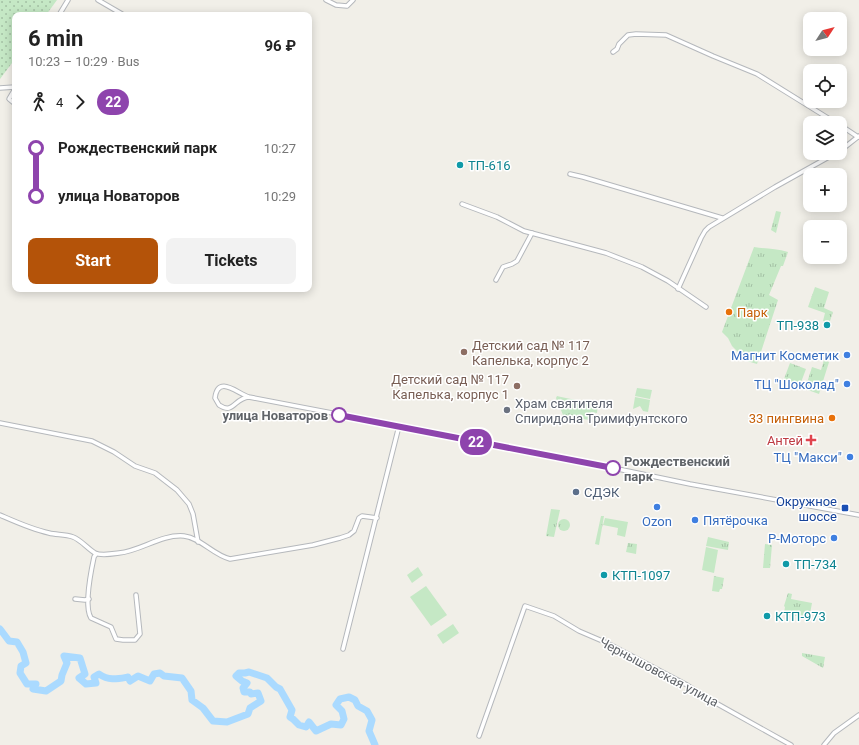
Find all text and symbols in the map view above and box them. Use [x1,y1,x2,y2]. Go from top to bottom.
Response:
north arrow [803,12,847,56]
map controls [803,12,847,264]
text: 6 min [28,26,83,51]
text: 96 ₽ [264,37,296,55]
text: 10:23 – 10:29 · Bus [28,54,140,69]
button: locate [803,64,847,108]
icon: walk [28,91,50,113]
icon: forward [69,91,91,113]
text: 22 [105,94,121,110]
text: 4 [56,95,63,110]
button: layers [803,116,847,160]
text: Рождественский парк [58,139,217,157]
text: 10:27 [264,141,296,156]
place label: ТП-616 [468,158,511,173]
marker: ТП-616 [455,160,465,170]
button: + [803,168,847,212]
text: улица Новаторов [58,187,180,205]
text: 10:29 [264,189,296,204]
button: − [803,220,847,264]
button: Start [28,238,158,284]
button: Tickets [166,238,296,284]
place label: Парк [737,305,768,320]
marker: Парк [724,307,734,317]
place label: ТП-938 [776,318,819,333]
marker: ТП-938 [822,320,832,330]
place label: Детский сад № 117 Капелька, корпус 2 [472,338,590,368]
marker: Детский сад № 117 Капелька, корпус 2 [459,347,469,357]
place label: Магнит Косметик [731,348,839,363]
marker: Магнит Косметик [842,350,852,360]
place label: Детский сад № 117 Капелька, корпус 1 [391,372,509,402]
place label: ТЦ "Шоколад" [754,377,839,392]
marker: ТЦ "Шоколад" [842,379,852,389]
marker: Детский сад № 117 Капелька, корпус 1 [512,381,522,391]
place label: Храм святителя Спиридона Тримифунтского [515,396,688,426]
marker: Храм святителя Спиридона Тримифунтского [502,405,512,415]
marker: улица Новаторов [331,407,347,423]
place label: улица Новаторов [222,408,328,423]
place label: 33 пингвина [749,411,824,426]
marker: 33 пингвина [827,413,837,423]
line badge: 22 [458,429,494,455]
place label: Антей [767,433,803,448]
text: 22 [468,434,484,450]
marker: Антей [806,435,816,445]
place label: ТЦ "Макси" [774,450,842,465]
marker: ТЦ "Макси" [845,452,855,462]
place label: Рождественский парк [624,454,730,484]
marker: Рождественский парк [605,460,621,476]
place label: СДЭК [584,485,620,500]
marker: СДЭК [571,487,581,497]
place label: Окружное шоссе [776,494,837,524]
marker: Ozon [652,502,662,512]
marker: Окружное шоссе [840,503,850,513]
place label: Пятёрочка [703,513,768,528]
place label: Ozon [642,514,672,529]
marker: Пятёрочка [690,515,700,525]
place label: Р-Моторс [768,531,826,546]
marker: Р-Моторс [829,533,839,543]
place label: ТП-734 [794,557,837,572]
marker: ТП-734 [781,559,791,569]
place label: КТП-1097 [612,568,670,583]
marker: КТП-1097 [599,570,609,580]
place label: КТП-973 [775,609,826,624]
marker: КТП-973 [762,611,772,621]
street label: Чернышовская улица [597,634,721,710]

